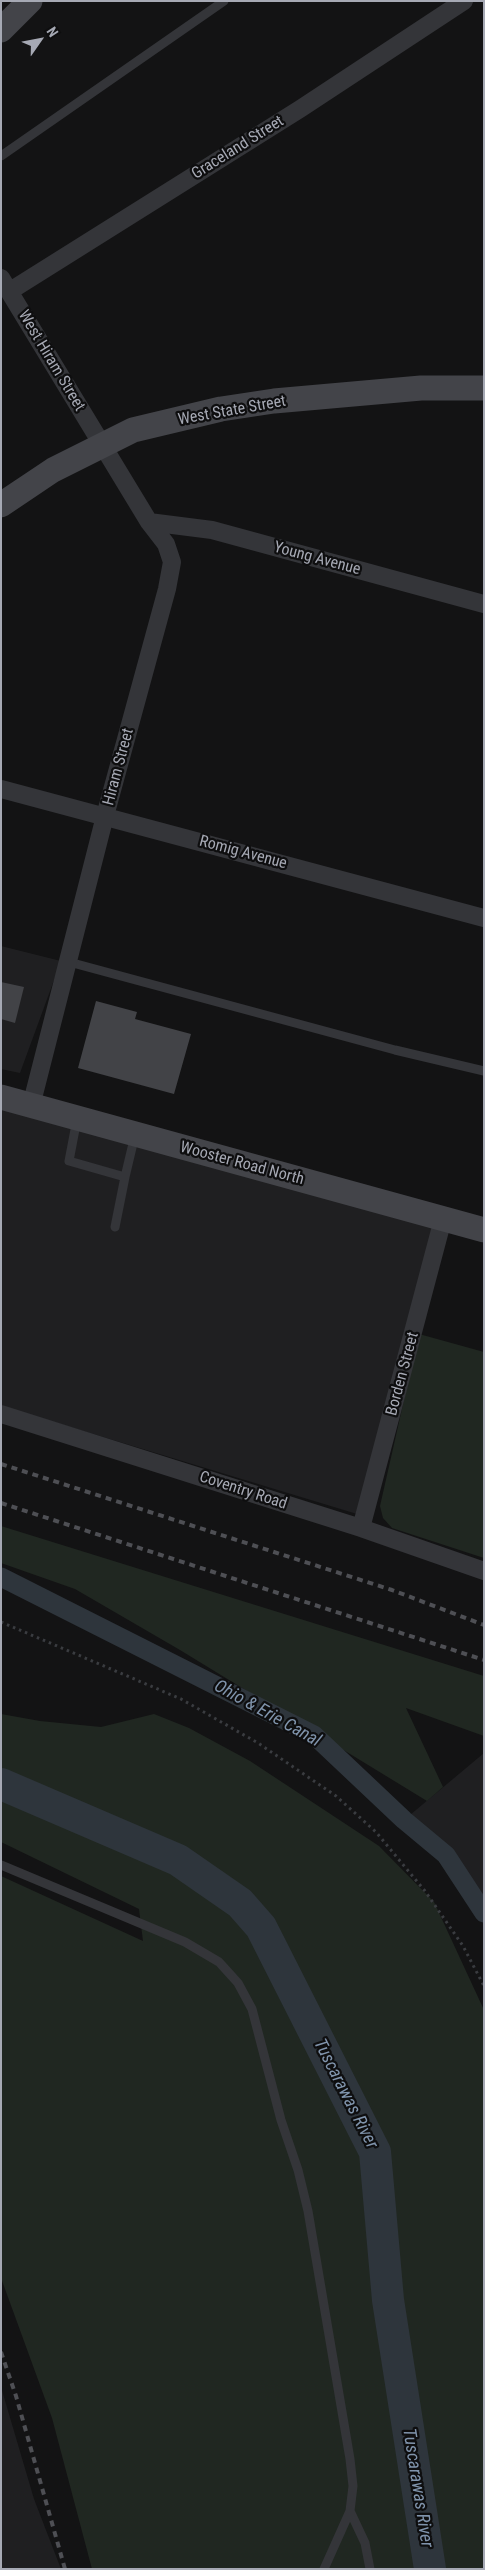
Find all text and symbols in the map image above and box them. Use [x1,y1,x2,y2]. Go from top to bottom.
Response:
north arrow [15,15,65,65]
text: N [44,24,62,40]
street label: Graceland Street [188,112,288,184]
street label: West Hiram Street [13,307,89,415]
street label: West State Street [177,392,287,430]
street label: Young Avenue [272,538,362,580]
street label: Hiram Street [99,726,139,808]
street label: Romig Avenue [197,832,289,874]
street label: Wooster Road North [178,1138,306,1190]
street label: Borden Street [383,1330,423,1418]
street label: Coventry Road [197,1468,289,1514]
water label: Ohio & Erie Canal [210,1676,324,1752]
water label: Tuscarawas River [308,2035,382,2153]
water label: Tuscarawas River [397,2427,437,2549]

